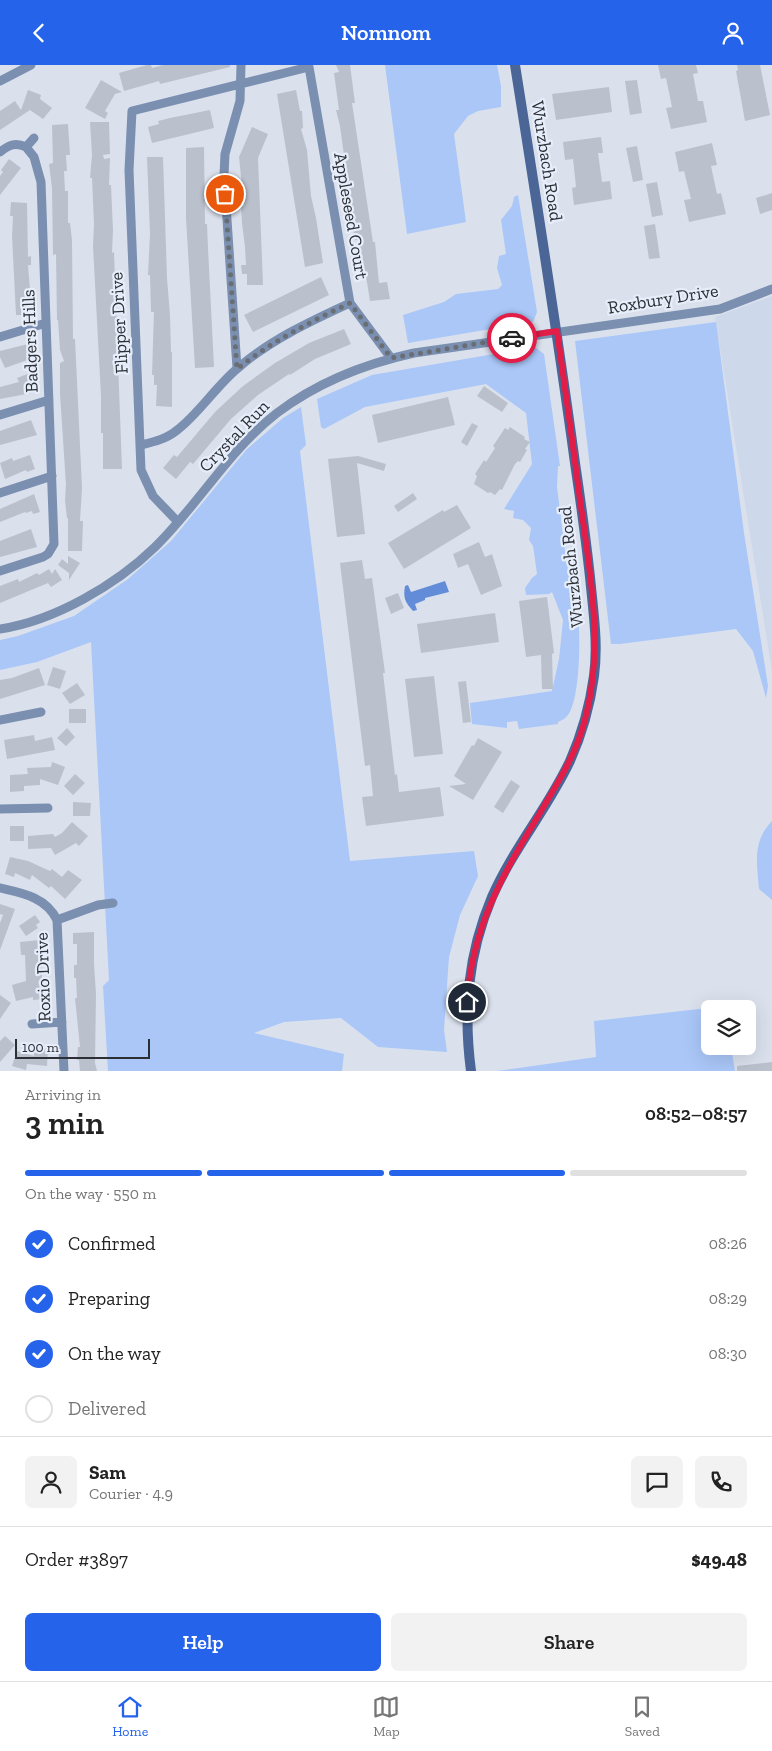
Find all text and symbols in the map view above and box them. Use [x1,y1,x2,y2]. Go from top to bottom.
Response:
icon: back [25,19,53,47]
text: Nomnom [341,19,431,46]
icon: person [719,19,747,47]
street label: Wurzbach Road [527,99,567,223]
street label: Appleseed Court [329,151,373,282]
pin [204,173,246,215]
icon: bag [211,180,239,208]
street label: Flipper Drive [105,272,133,374]
street label: Roxbury Drive [606,279,720,319]
street label: Badgers Hills [17,289,43,393]
courier [487,313,537,363]
icon: car [498,324,526,352]
street label: Crystal Run [194,395,274,477]
street label: Wurzbach Road [554,505,588,629]
street label: Roxio Drive [30,932,56,1022]
pin [446,981,488,1023]
icon: home [453,988,481,1016]
map controls [701,1000,756,1055]
button: layers [701,1000,756,1055]
scale bar [15,1036,150,1059]
text: 100 m [22,1039,59,1056]
text: Arriving in [25,1085,101,1104]
text: 08:52–08:57 [645,1102,747,1125]
text: 3 min [25,1104,104,1142]
text: On the way · 550 m [25,1184,156,1203]
icon: check [25,1230,53,1258]
text: Confirmed [68,1232,155,1255]
text: 08:26 [709,1234,747,1253]
icon: check [25,1285,53,1313]
text: Preparing [68,1287,150,1310]
text: 08:29 [709,1289,747,1308]
icon: check [25,1340,53,1368]
text: On the way [68,1342,161,1365]
text: 08:30 [709,1344,747,1363]
text: Delivered [68,1397,146,1420]
button: person [25,1456,77,1508]
button: chat [631,1456,683,1508]
button: phone [695,1456,747,1508]
text: Sam [89,1461,126,1484]
text: Courier · 4.9 [89,1484,173,1503]
text: Order #3897 [25,1548,128,1571]
text: $49.48 [691,1548,747,1571]
button: Help [25,1613,381,1671]
button: Share [391,1613,747,1671]
tab: Home [112,1693,148,1740]
tab: Map [372,1693,400,1740]
tab: Saved [625,1693,660,1740]

